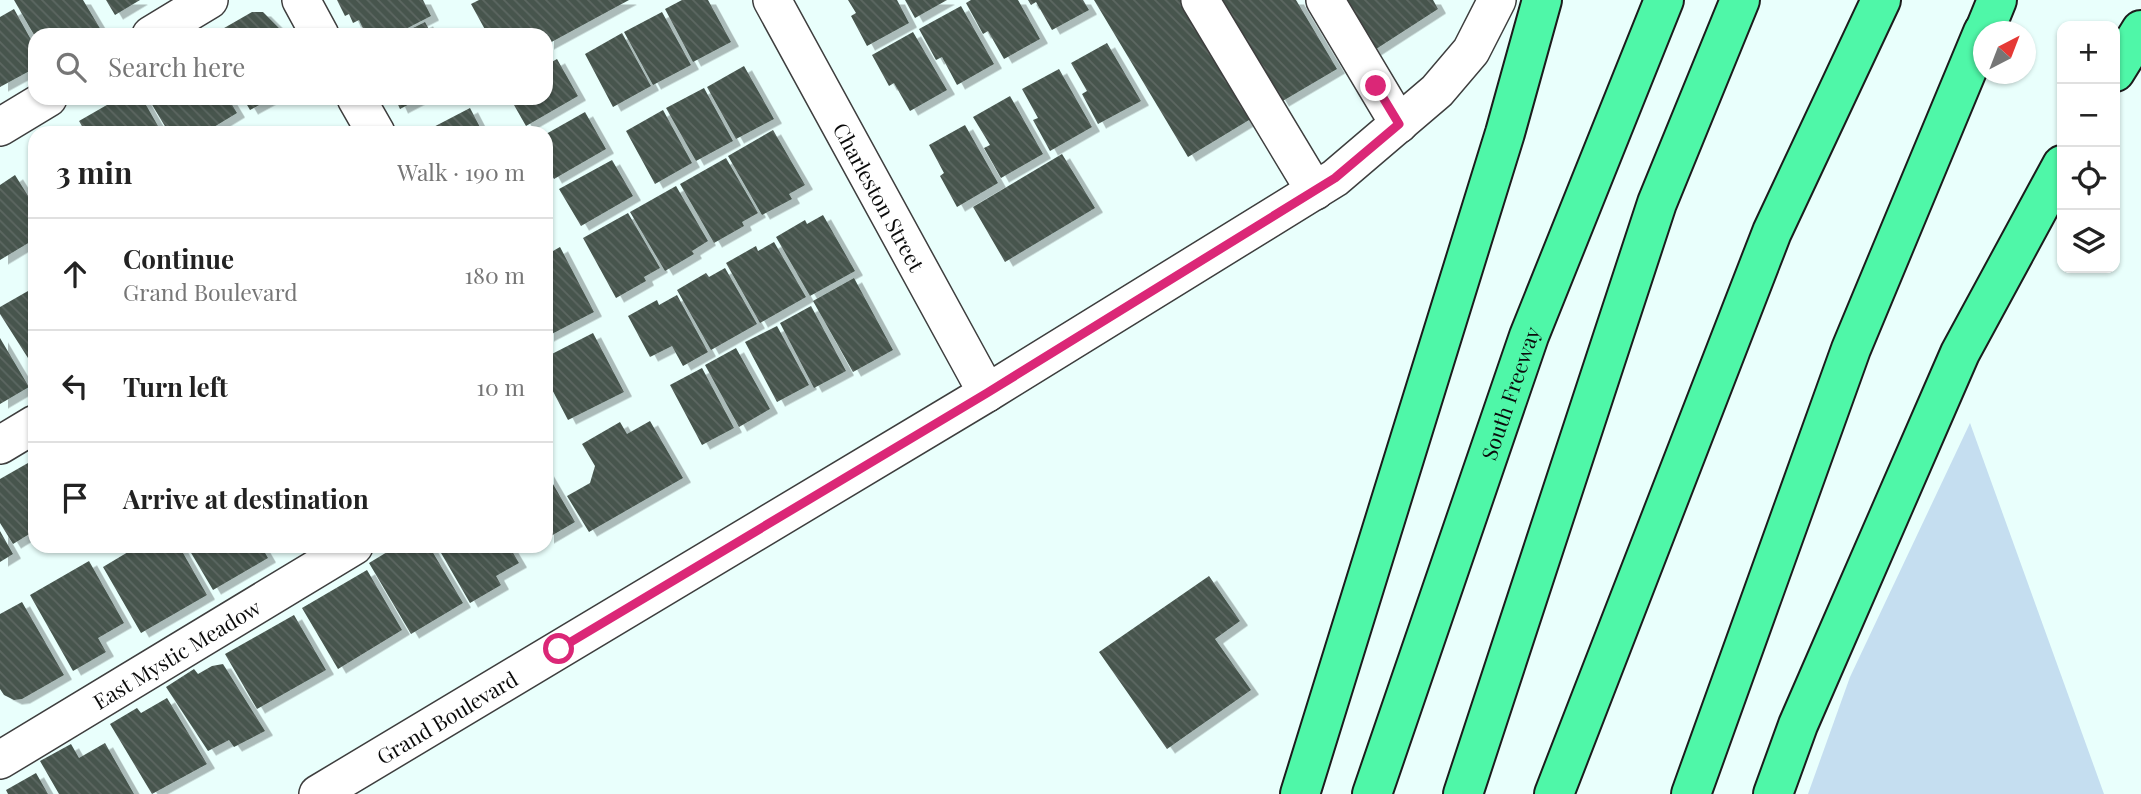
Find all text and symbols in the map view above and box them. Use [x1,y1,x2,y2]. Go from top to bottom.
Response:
north arrow [1973,21,2036,84]
map controls [2057,21,2120,273]
button: + [2057,21,2120,84]
search box [28,28,553,105]
icon: search [52,48,90,86]
text: Search here [108,49,245,84]
route end [1360,70,1391,101]
button: − [2057,84,2120,147]
street label: Charleston Street [828,117,932,276]
button: locate [2057,147,2120,210]
text: 3 min [56,152,132,192]
text: Walk · 190 m [397,156,525,187]
button: layers [2057,210,2120,273]
text: Continue [123,241,234,276]
icon: ahead [56,255,94,293]
text: 180 m [465,259,525,290]
text: Grand Boulevard [123,276,298,307]
street label: South Freeway [1474,322,1546,463]
icon: left [56,367,94,405]
text: Turn left [123,369,228,404]
text: 10 m [477,371,525,402]
icon: arrive [56,479,94,517]
text: Arrive at destination [123,481,369,516]
street label: East Mystic Meadow [87,592,266,715]
route start [543,633,574,664]
street label: Grand Boulevard [371,664,522,770]

